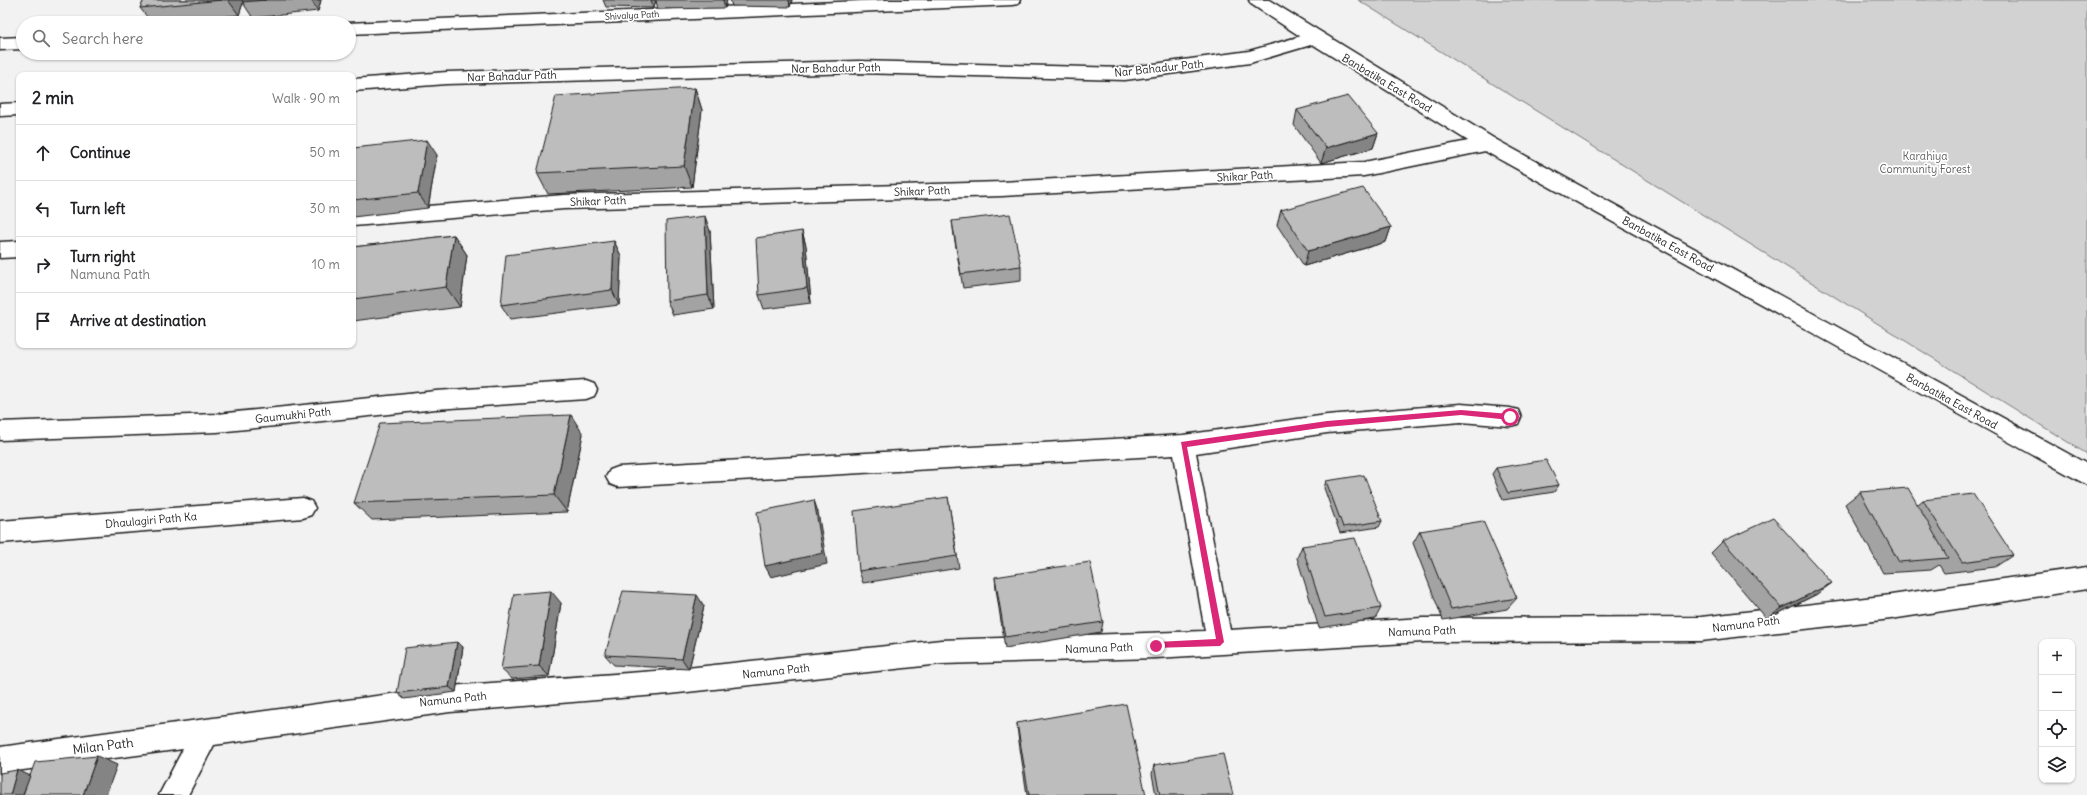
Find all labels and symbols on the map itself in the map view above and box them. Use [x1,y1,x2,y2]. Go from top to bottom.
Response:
street label: Shivalya Path [604,8,660,22]
street label: Banbatika East Road [1339,51,1435,116]
street label: Nar Bahadur Path [1114,56,1204,80]
street label: Nar Bahadur Path [791,60,881,76]
street label: Nar Bahadur Path [467,67,557,85]
park label: Karahiya Community Forest [1879,149,1971,176]
street label: Shikar Path [1216,168,1274,184]
street label: Shikar Path [894,183,950,199]
street label: Shikar Path [570,193,626,209]
street label: Banbatika East Road [1620,213,1717,275]
street label: Banbatika East Road [1904,370,2001,432]
street label: Gaumukhi Path [254,404,332,426]
route start [1501,408,1519,426]
street label: Dhaulagiri Path Ka [105,509,197,531]
street label: Namuna Path [1712,613,1780,635]
street label: Namuna Path [1388,623,1456,639]
route end [1147,637,1165,655]
street label: Namuna Path [1065,640,1133,656]
street label: Namuna Path [742,660,810,682]
street label: Namuna Path [419,688,487,710]
street label: Milan Path [72,734,135,758]

